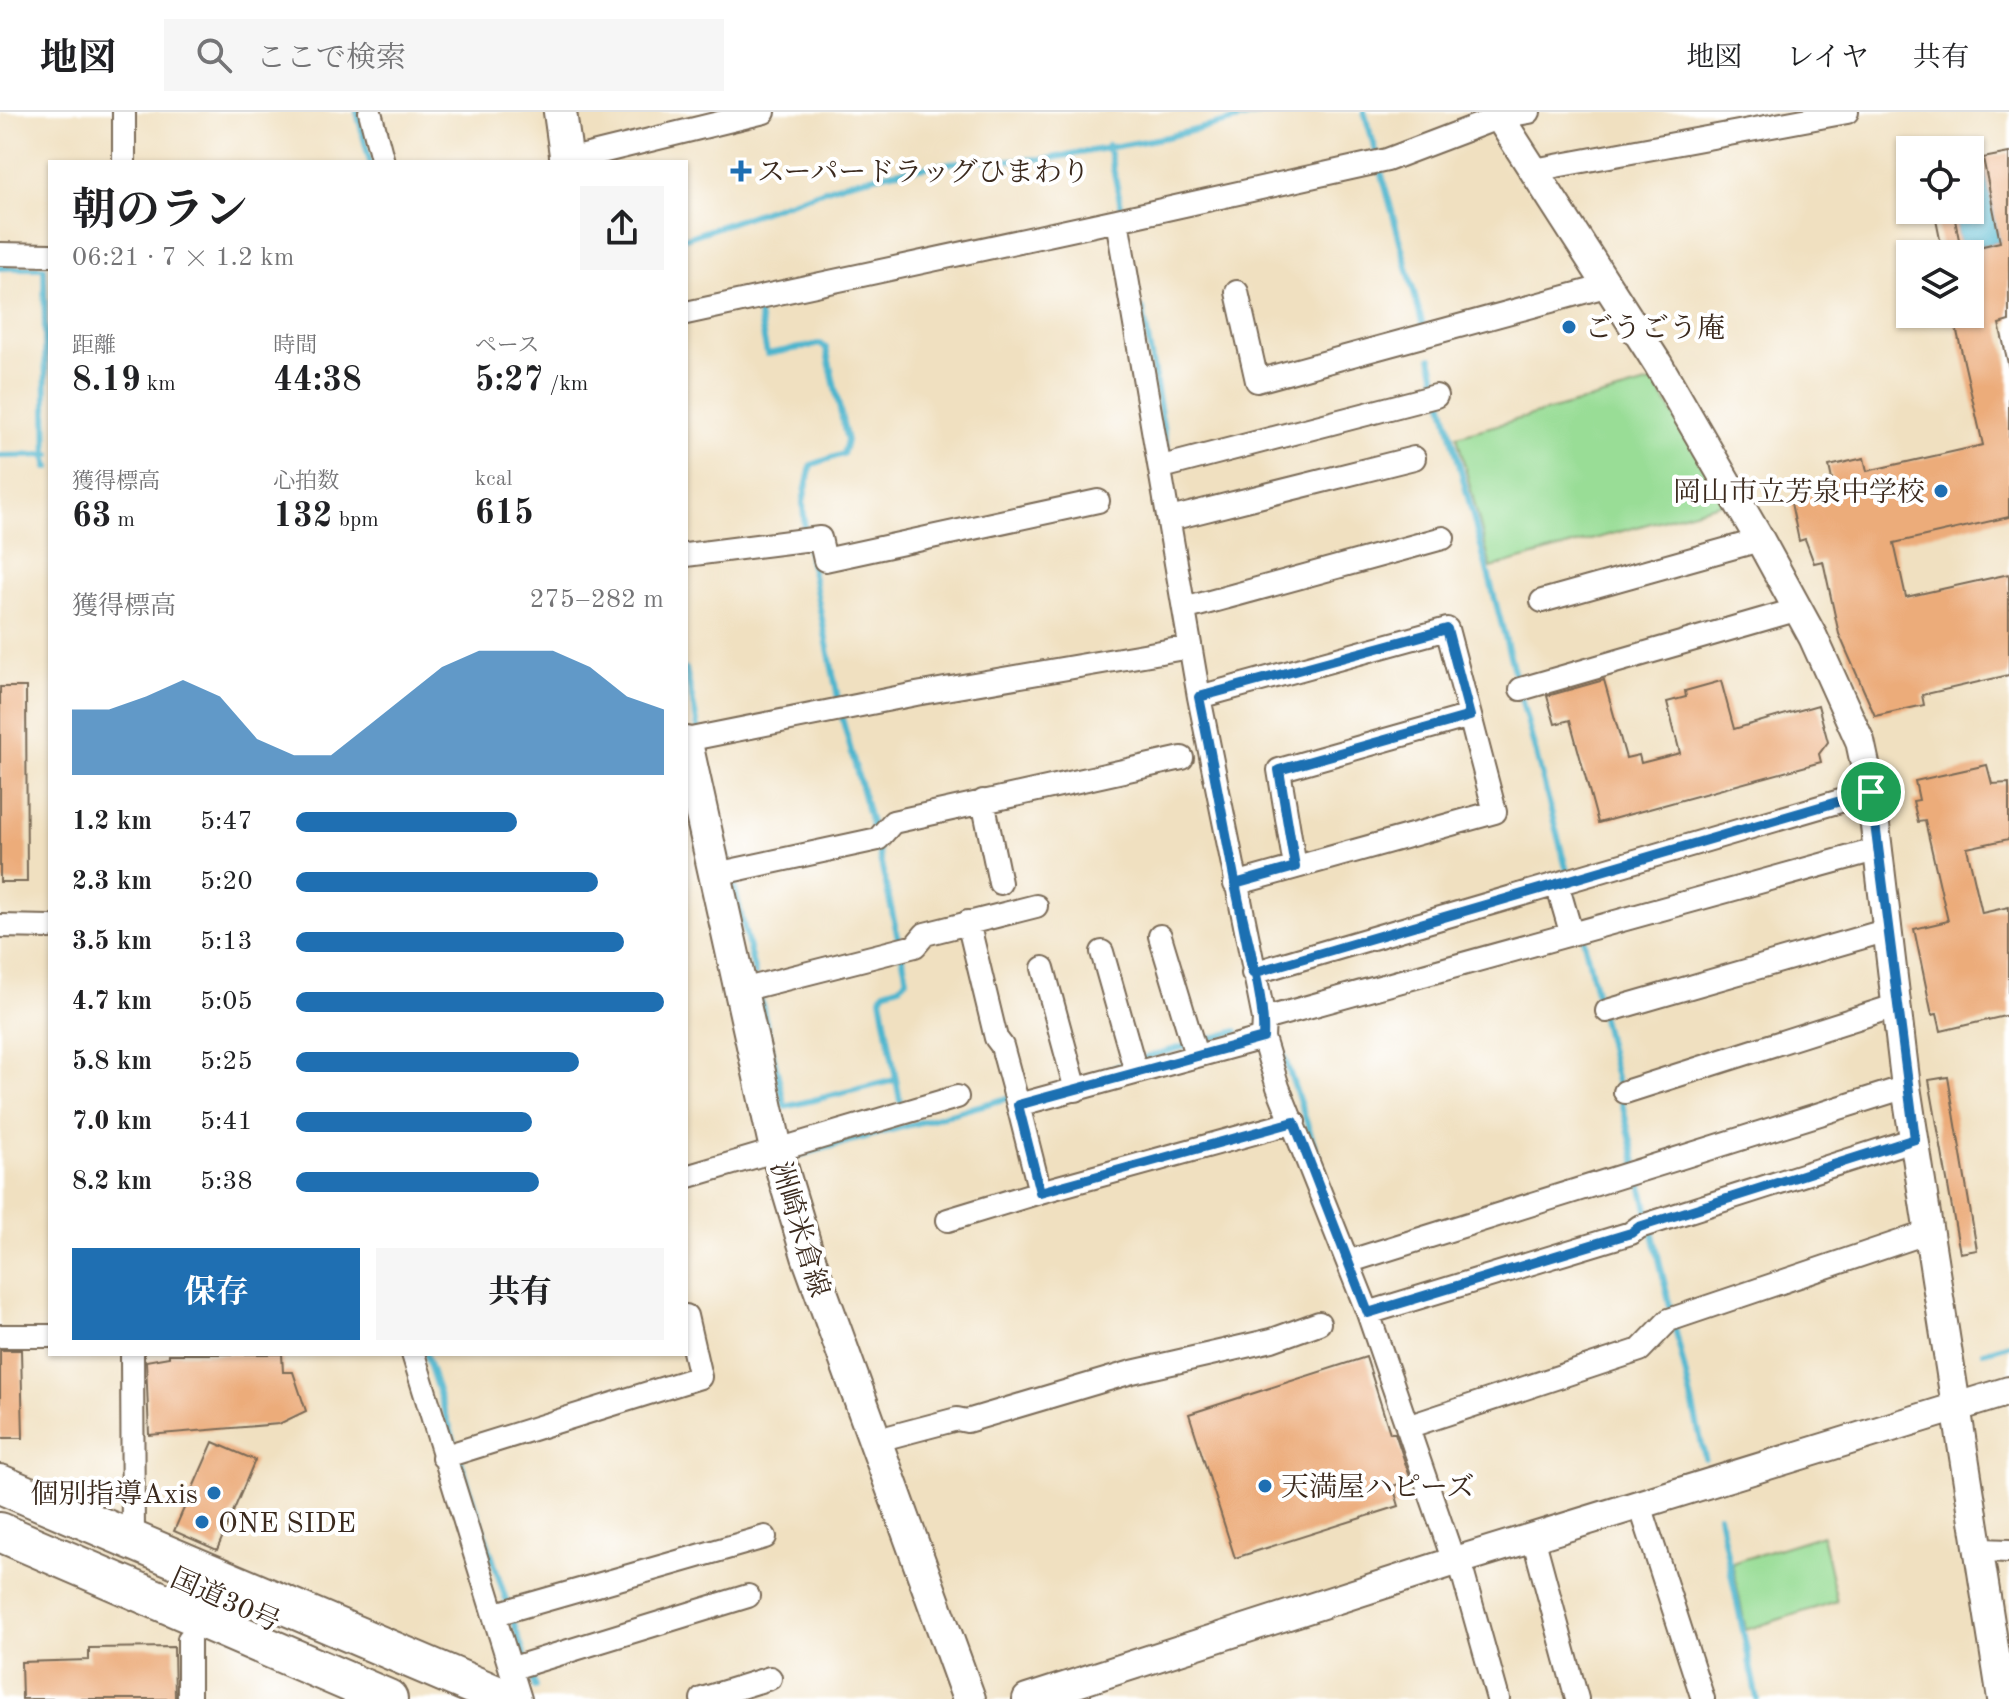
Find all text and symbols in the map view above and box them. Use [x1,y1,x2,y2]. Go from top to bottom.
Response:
search box [164,19,724,91]
icon: search [192,33,236,77]
text: 地図 [40,41,116,79]
text: ここで検索 [256,44,406,74]
text: 地図 [1686,45,1742,73]
text: レイヤ [1786,45,1869,73]
text: 共有 [1913,45,1969,73]
map controls [1896,136,1984,328]
button: locate [1896,136,1984,224]
place label: スーパードラッグひまわり [757,158,1090,188]
marker: スーパードラッグひまわり [732,162,750,180]
button: share [580,186,664,270]
text: 朝のラン [72,190,248,234]
button: layers [1896,240,1984,328]
text: 06:21 · 7 × 1.2 km [72,245,294,271]
place label: ごうごう庵 [1585,313,1725,344]
marker: ごうごう庵 [1560,318,1578,336]
text: 距離 [72,335,116,357]
text: 時間 [273,335,317,357]
text: ペース [475,335,540,357]
text: 8.19 [72,364,141,398]
text: 44:38 [273,364,362,398]
text: 5:27 [475,364,543,398]
text: km [141,373,176,395]
text: /km [543,373,588,395]
text: kcal [475,468,513,490]
text: 獲得標高 [72,471,160,493]
text: 心拍数 [273,471,339,493]
place label: 岡山市立芳泉中学校 [1673,477,1925,508]
marker: 岡山市立芳泉中学校 [1932,482,1950,500]
text: 615 [475,497,534,531]
text: 63 [72,500,111,534]
text: 132 [273,500,333,534]
text: m [111,509,135,531]
text: bpm [333,509,379,531]
text: 275–282 m [529,587,664,613]
text: 獲得標高 [72,594,176,620]
pin [1837,758,1905,826]
icon: arrive [1849,770,1893,814]
text: 1.2 km [72,809,152,835]
text: 5:47 [200,809,253,835]
text: 2.3 km [72,869,152,895]
text: 5:20 [200,869,253,895]
text: 3.5 km [72,929,152,955]
text: 5:13 [200,929,253,955]
text: 4.7 km [72,989,152,1015]
text: 5:05 [200,989,253,1015]
text: 5.8 km [72,1049,152,1075]
text: 5:25 [200,1049,253,1075]
text: 7.0 km [72,1109,152,1135]
text: 5:41 [200,1109,253,1135]
street label: 洲崎米倉線 [764,1158,835,1301]
text: 8.2 km [72,1169,152,1195]
text: 5:38 [200,1169,253,1195]
button: 保存 [72,1248,360,1340]
button: 共有 [376,1248,664,1340]
place label: 天満屋ハピーズ [1281,1472,1474,1503]
marker: 天満屋ハピーズ [1256,1477,1274,1495]
place label: 個別指導Axis [30,1479,198,1510]
marker: 個別指導Axis [205,1484,223,1502]
place label: ONE SIDE [218,1511,356,1539]
marker: ONE SIDE [193,1513,211,1531]
street label: 国道30号 [166,1563,285,1638]

